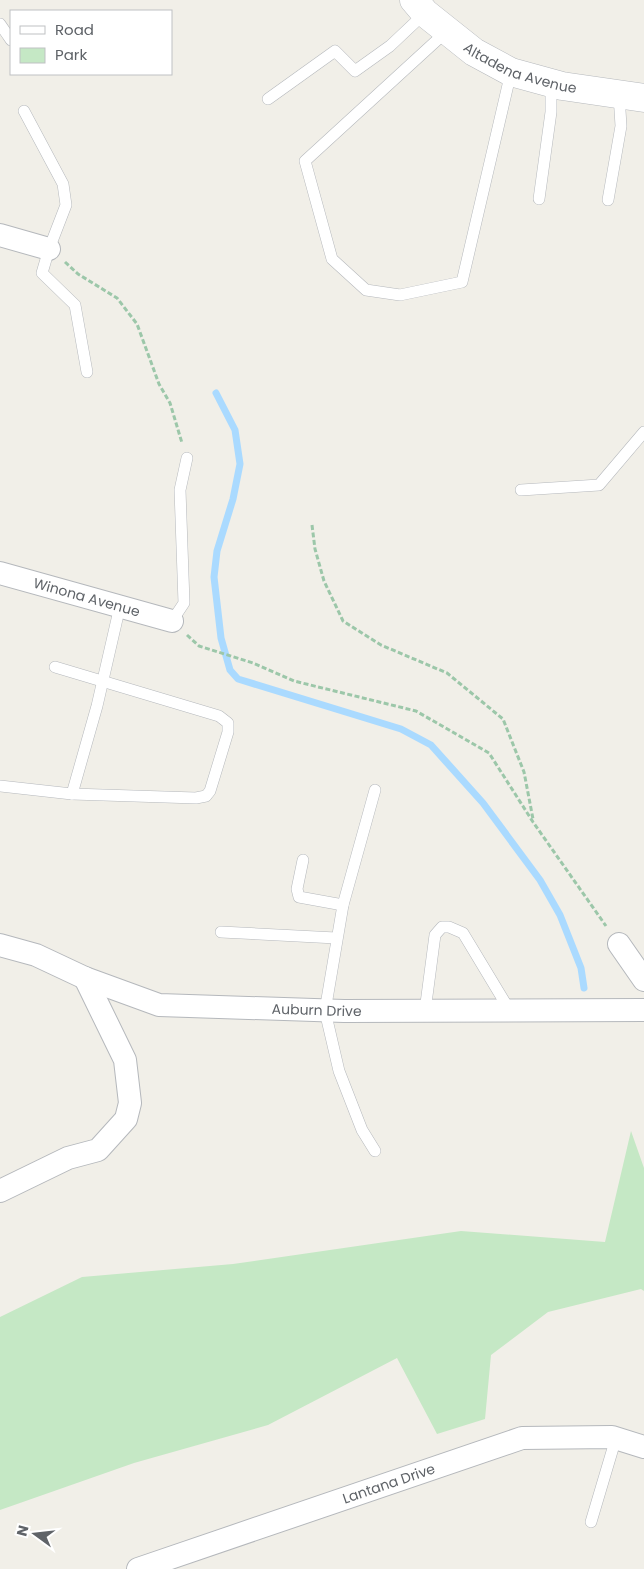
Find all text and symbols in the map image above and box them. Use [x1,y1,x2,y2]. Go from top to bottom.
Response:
legend [10,10,172,75]
text: Road [55,19,94,40]
street label: Altadena Avenue [459,37,578,98]
text: Park [55,44,87,65]
street label: Winona Avenue [31,573,143,622]
street label: Auburn Drive [271,999,362,1021]
street label: Lantana Drive [340,1458,438,1508]
north arrow [10,1509,60,1559]
text: N [11,1523,33,1538]

